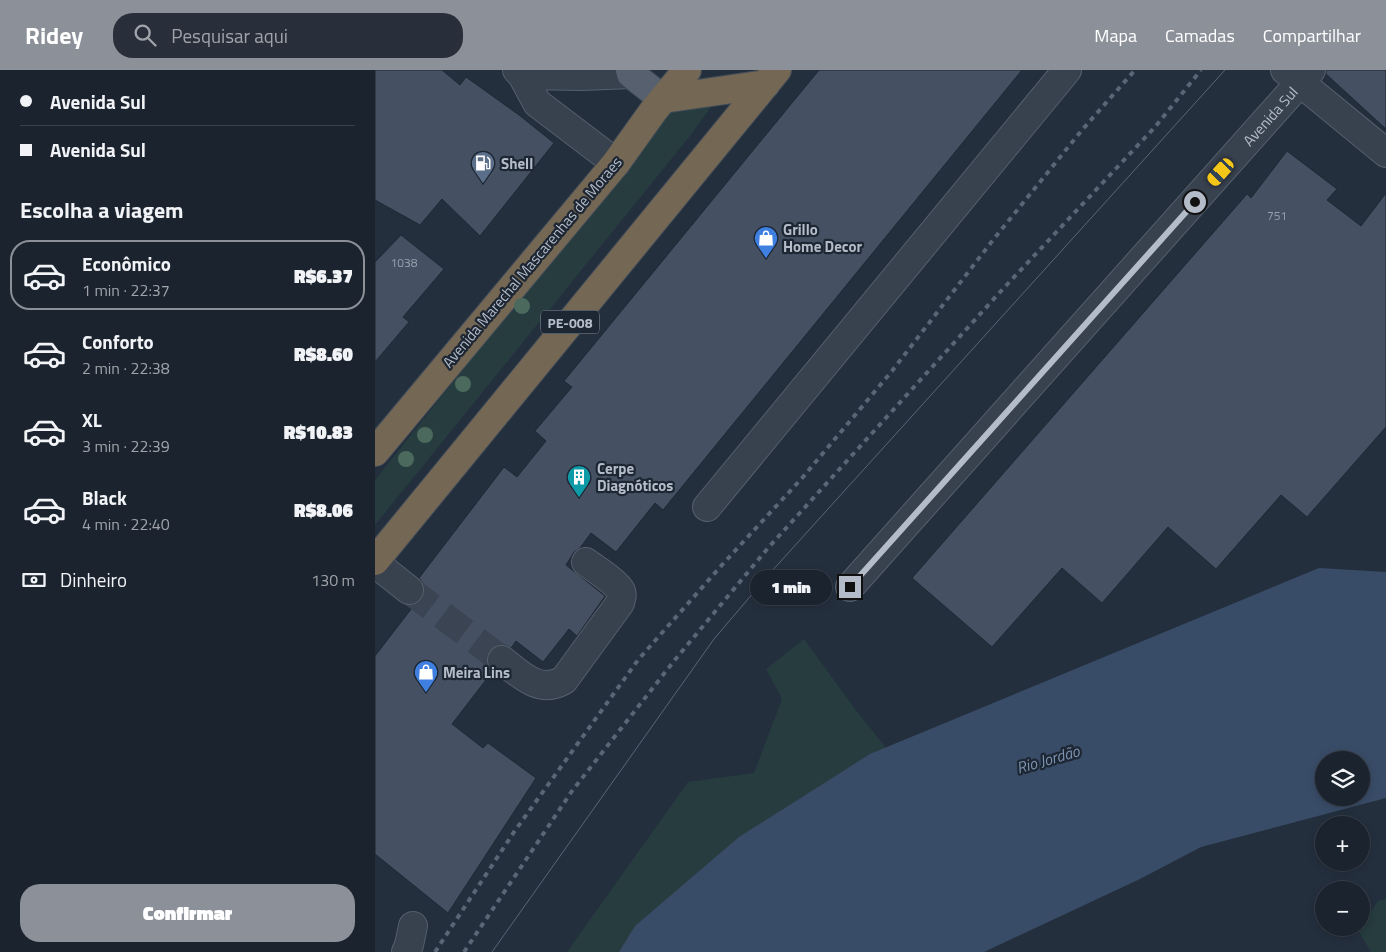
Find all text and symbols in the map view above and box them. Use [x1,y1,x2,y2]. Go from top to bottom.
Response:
search box [113,13,463,58]
text: Ridey [25,17,83,53]
icon: search [131,21,159,49]
text: Pesquisar aqui [171,21,288,50]
text: Mapa [1094,22,1137,49]
text: Camadas [1165,22,1235,49]
text: Compartilhar [1263,22,1361,49]
street label: Avenida Sul [1237,81,1303,151]
text: Avenida Sul [50,87,146,116]
text: Avenida Sul [50,135,146,164]
fuel station icon: Shell [470,150,496,184]
street label: Avenida Marechal Mascarenhas de Moraes [437,151,627,373]
place label: Shell [501,152,533,175]
car [1205,156,1236,188]
route start [1184,191,1206,213]
text: Escolha a viagem [20,193,184,227]
house number: 751 [1267,206,1287,225]
place label: Grillo Home Decor [783,218,862,258]
shop icon: Grillo Home Decor [753,225,779,259]
text: Econômico [82,249,171,278]
icon: car [22,253,67,298]
house number: 1038 [391,253,418,272]
text: R$6.37 [294,261,353,290]
text: 1 min · 22:37 [82,278,170,302]
road number: PE-008 [541,310,599,334]
text: Conforto [82,327,154,356]
icon: car [22,331,67,376]
text: R$8.60 [294,339,353,368]
text: 2 min · 22:38 [82,356,170,380]
text: XL [82,405,102,434]
icon: car [22,409,67,454]
text: R$10.83 [284,417,353,446]
text: 3 min · 22:39 [82,434,170,458]
place label: Cerpe Diagnóticos [597,457,673,497]
building icon: Cerpe Diagnóticos [566,464,592,498]
text: Black [82,483,127,512]
icon: car [22,487,67,532]
text: R$8.06 [294,495,353,524]
text: 4 min · 22:40 [82,512,170,536]
text: Dinheiro [60,565,127,594]
icon: cash [20,566,48,594]
text: 130 m [311,568,355,592]
callout: 1 min [750,570,833,604]
text: 1 min [771,575,811,599]
route end [839,576,861,598]
shop icon: Meira Lins [413,659,439,693]
place label: Meira Lins [443,661,510,684]
water label: Rio Jordão [1014,738,1083,779]
map controls [1315,751,1370,936]
button: layers [1315,751,1370,806]
button: + [1315,816,1370,871]
button: − [1315,881,1370,936]
button: Confirmar [20,884,355,942]

